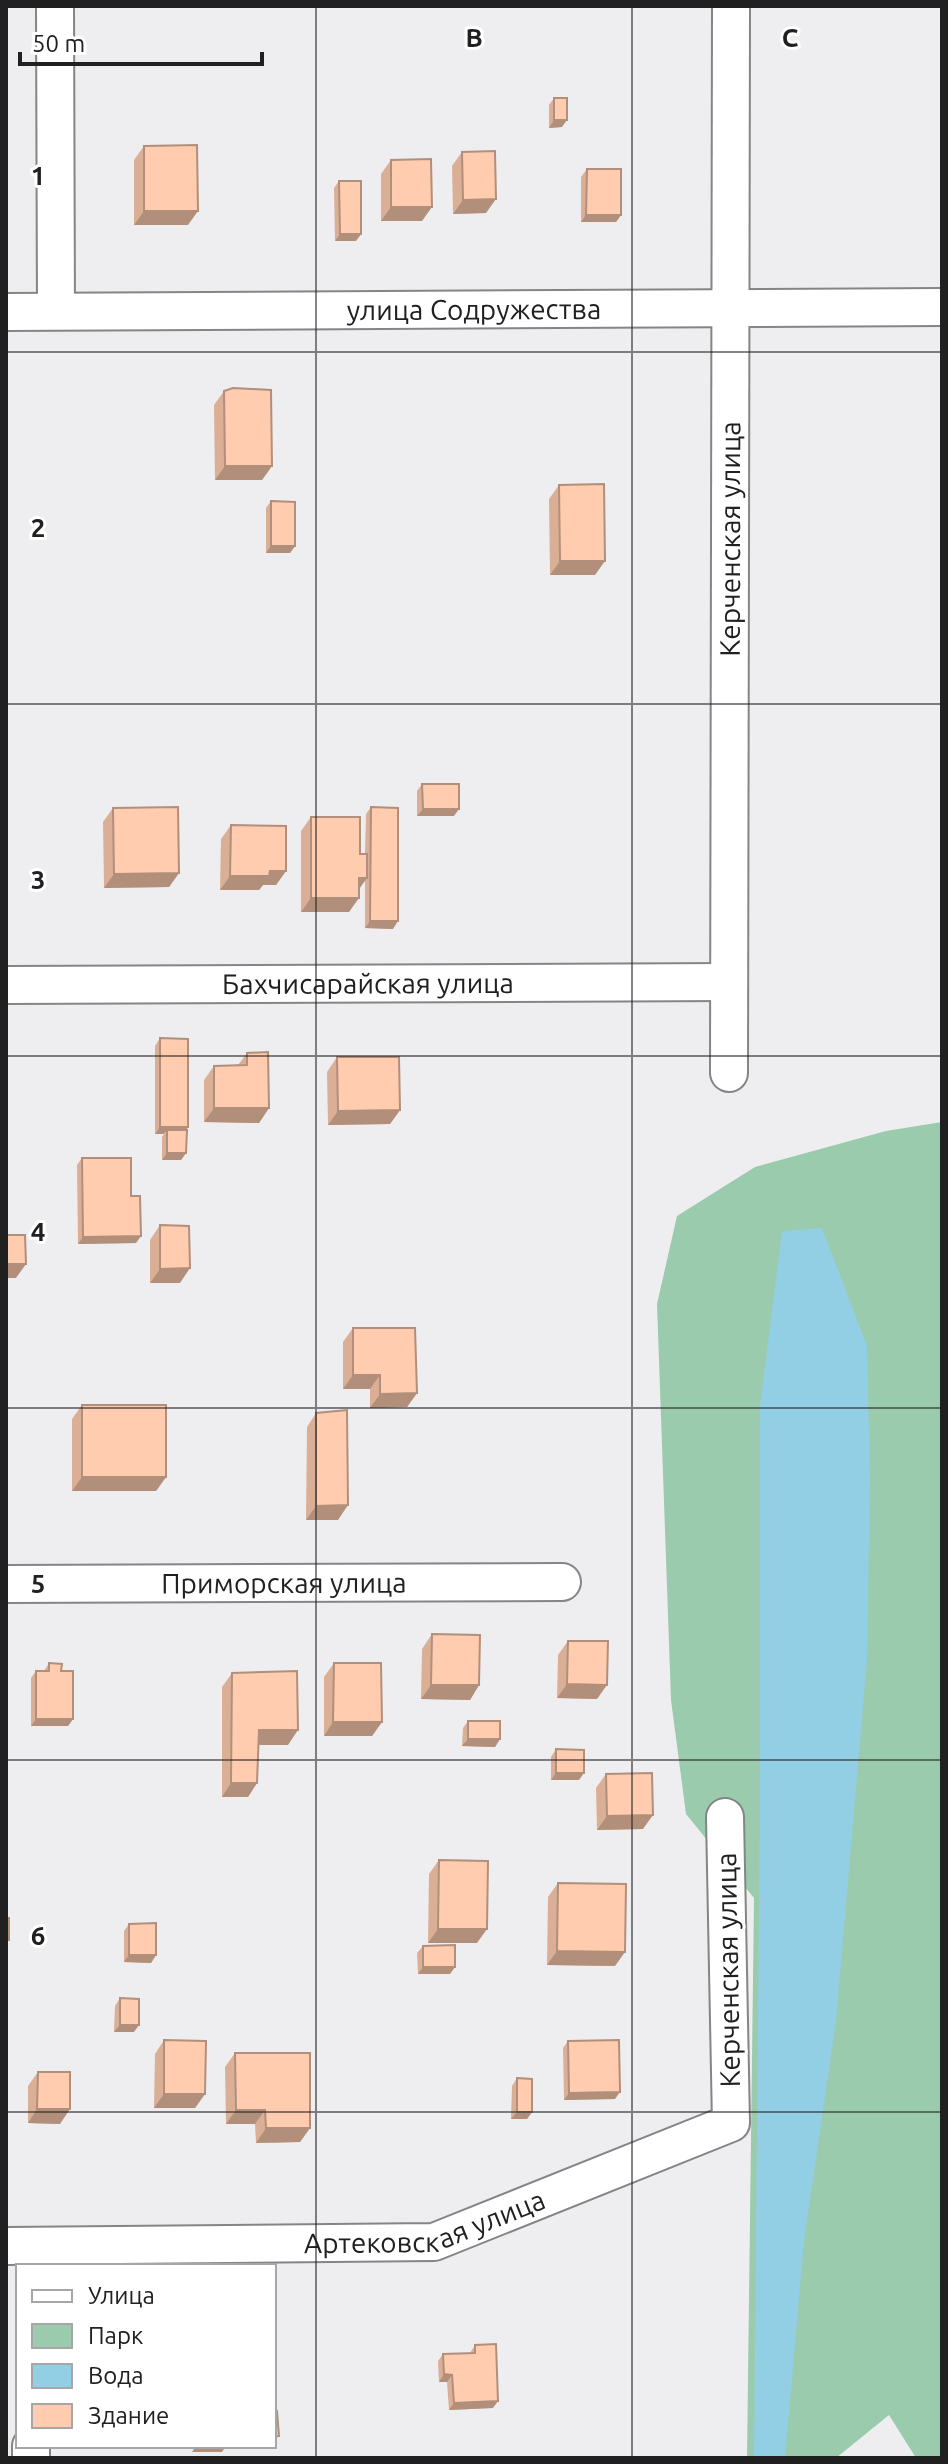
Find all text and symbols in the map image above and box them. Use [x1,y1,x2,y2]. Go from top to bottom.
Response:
scale bar [20,16,262,66]
text: B [465,23,483,52]
text: C [782,23,799,52]
text: 50 m [32,30,85,57]
text: 1 [31,161,45,190]
street label: улица Содружества [347,293,601,325]
street label: Керченская улица [714,421,745,657]
text: 2 [31,513,45,542]
text: 3 [31,865,45,894]
street label: Бахчисарайская улица [222,967,514,999]
text: 4 [31,1217,45,1246]
street label: Приморская улица [161,1567,407,1598]
text: 5 [31,1569,45,1598]
street label: Керченская улица [710,1852,745,2088]
text: 6 [31,1921,45,1950]
street label: Артековская улица [304,2183,549,2258]
legend [16,2264,276,2448]
text: Улица [88,2282,155,2309]
text: Парк [88,2322,143,2349]
text: Вода [88,2362,144,2389]
text: Здание [88,2402,169,2429]

